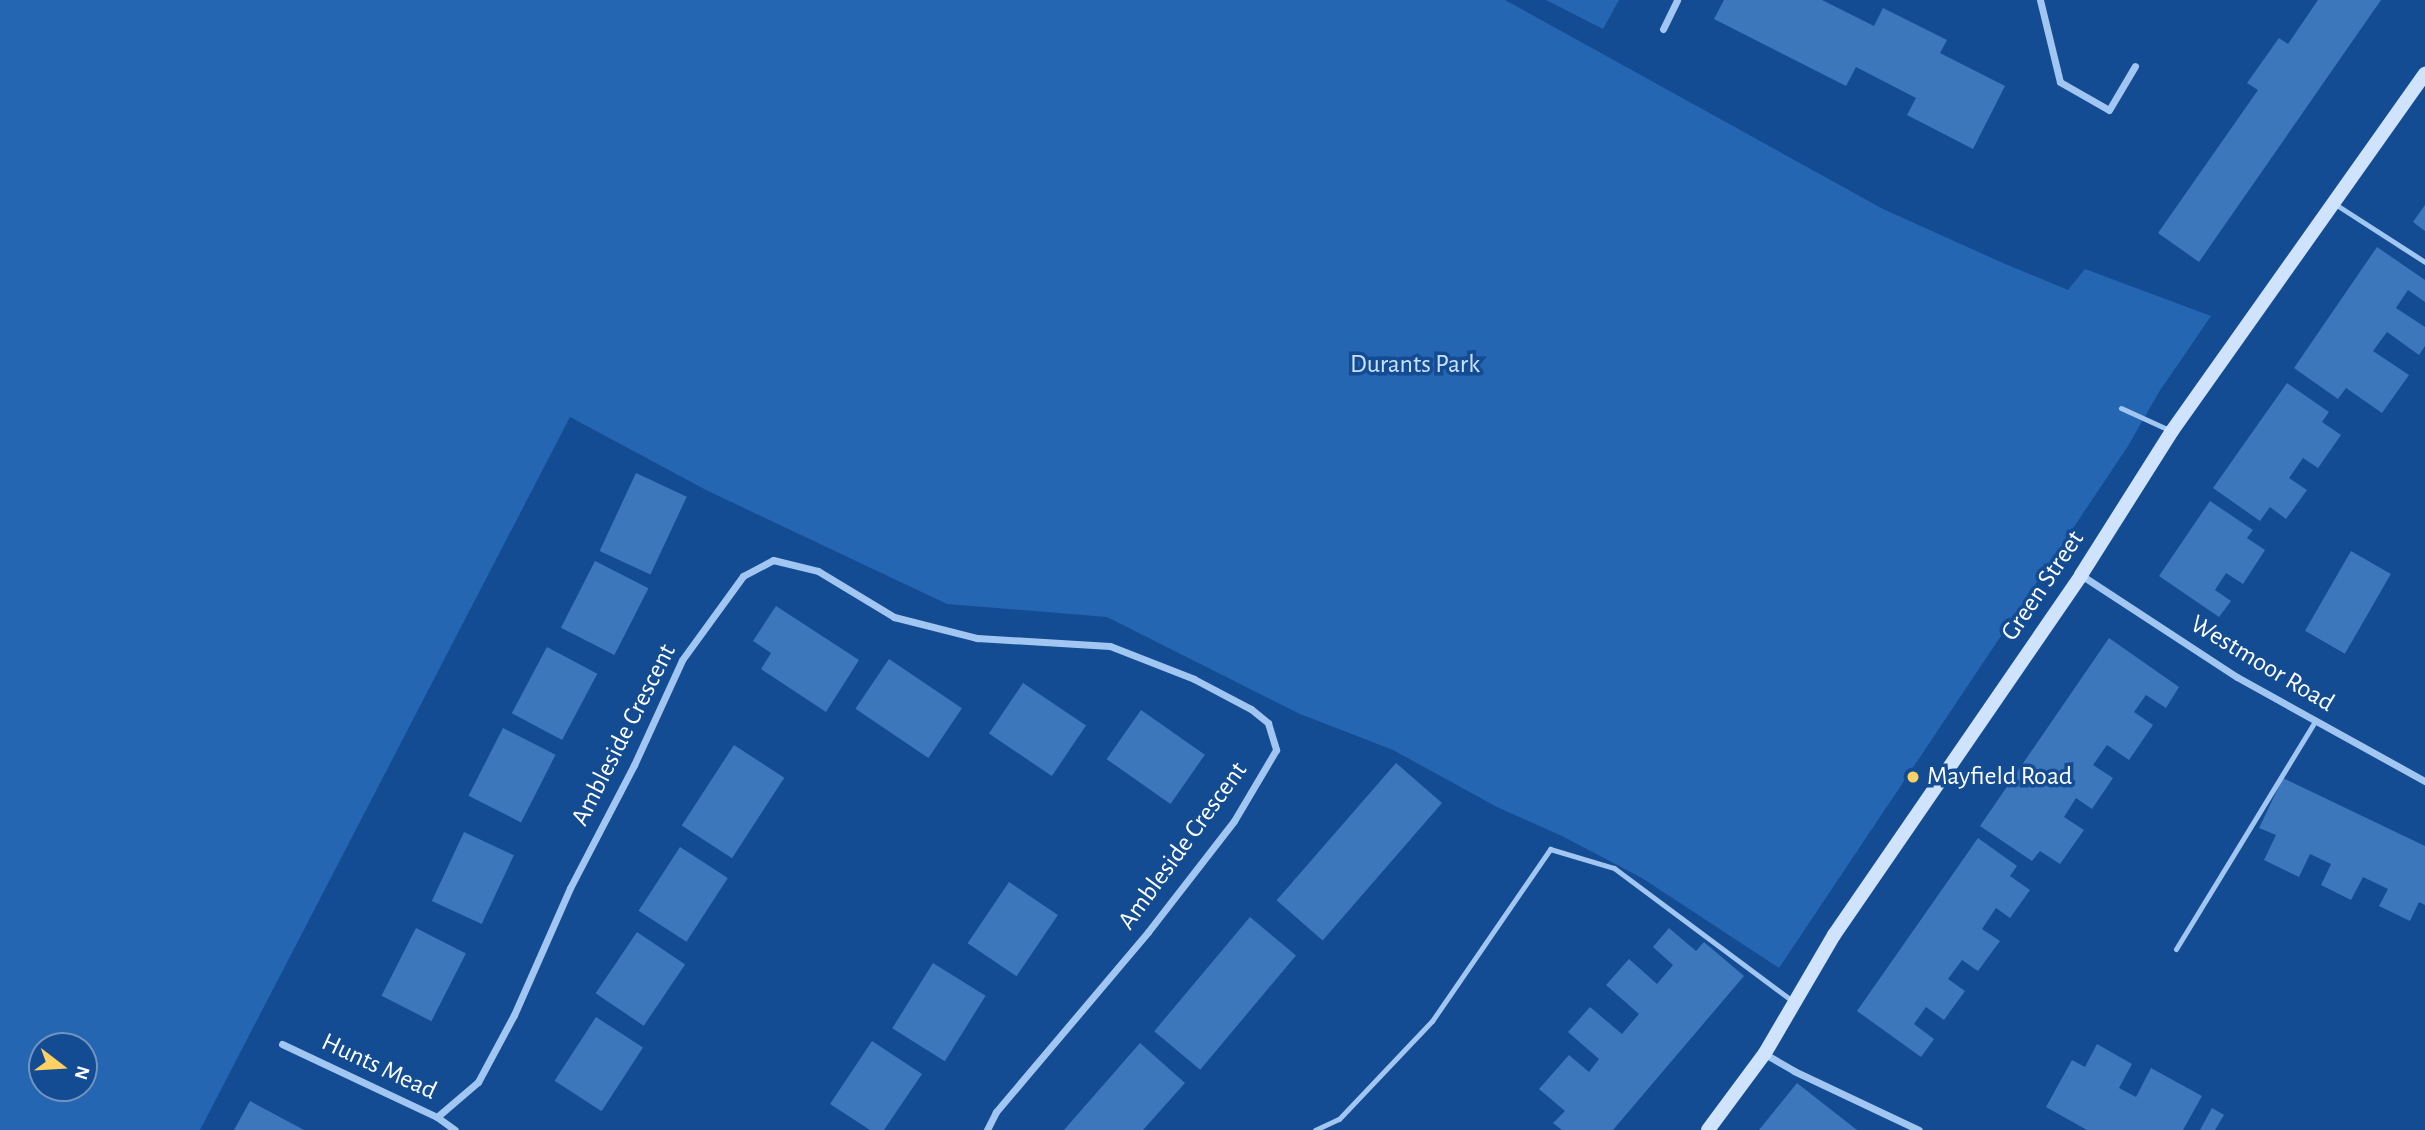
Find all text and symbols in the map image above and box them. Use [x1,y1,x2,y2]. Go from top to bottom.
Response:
park label: Durants Park [1350,349,1480,381]
street label: Green Street [1995,525,2091,647]
street label: Westmoor Road [2184,609,2340,719]
street label: Ambleside Crescent [565,639,683,831]
street label: Ambleside Crescent [1112,756,1254,936]
place label: Mayfield Road [1927,761,2072,793]
marker: Mayfield Road [1905,769,1921,785]
street label: Hunts Mead [316,1027,442,1107]
north arrow [28,1032,98,1102]
text: N [71,1064,93,1082]

